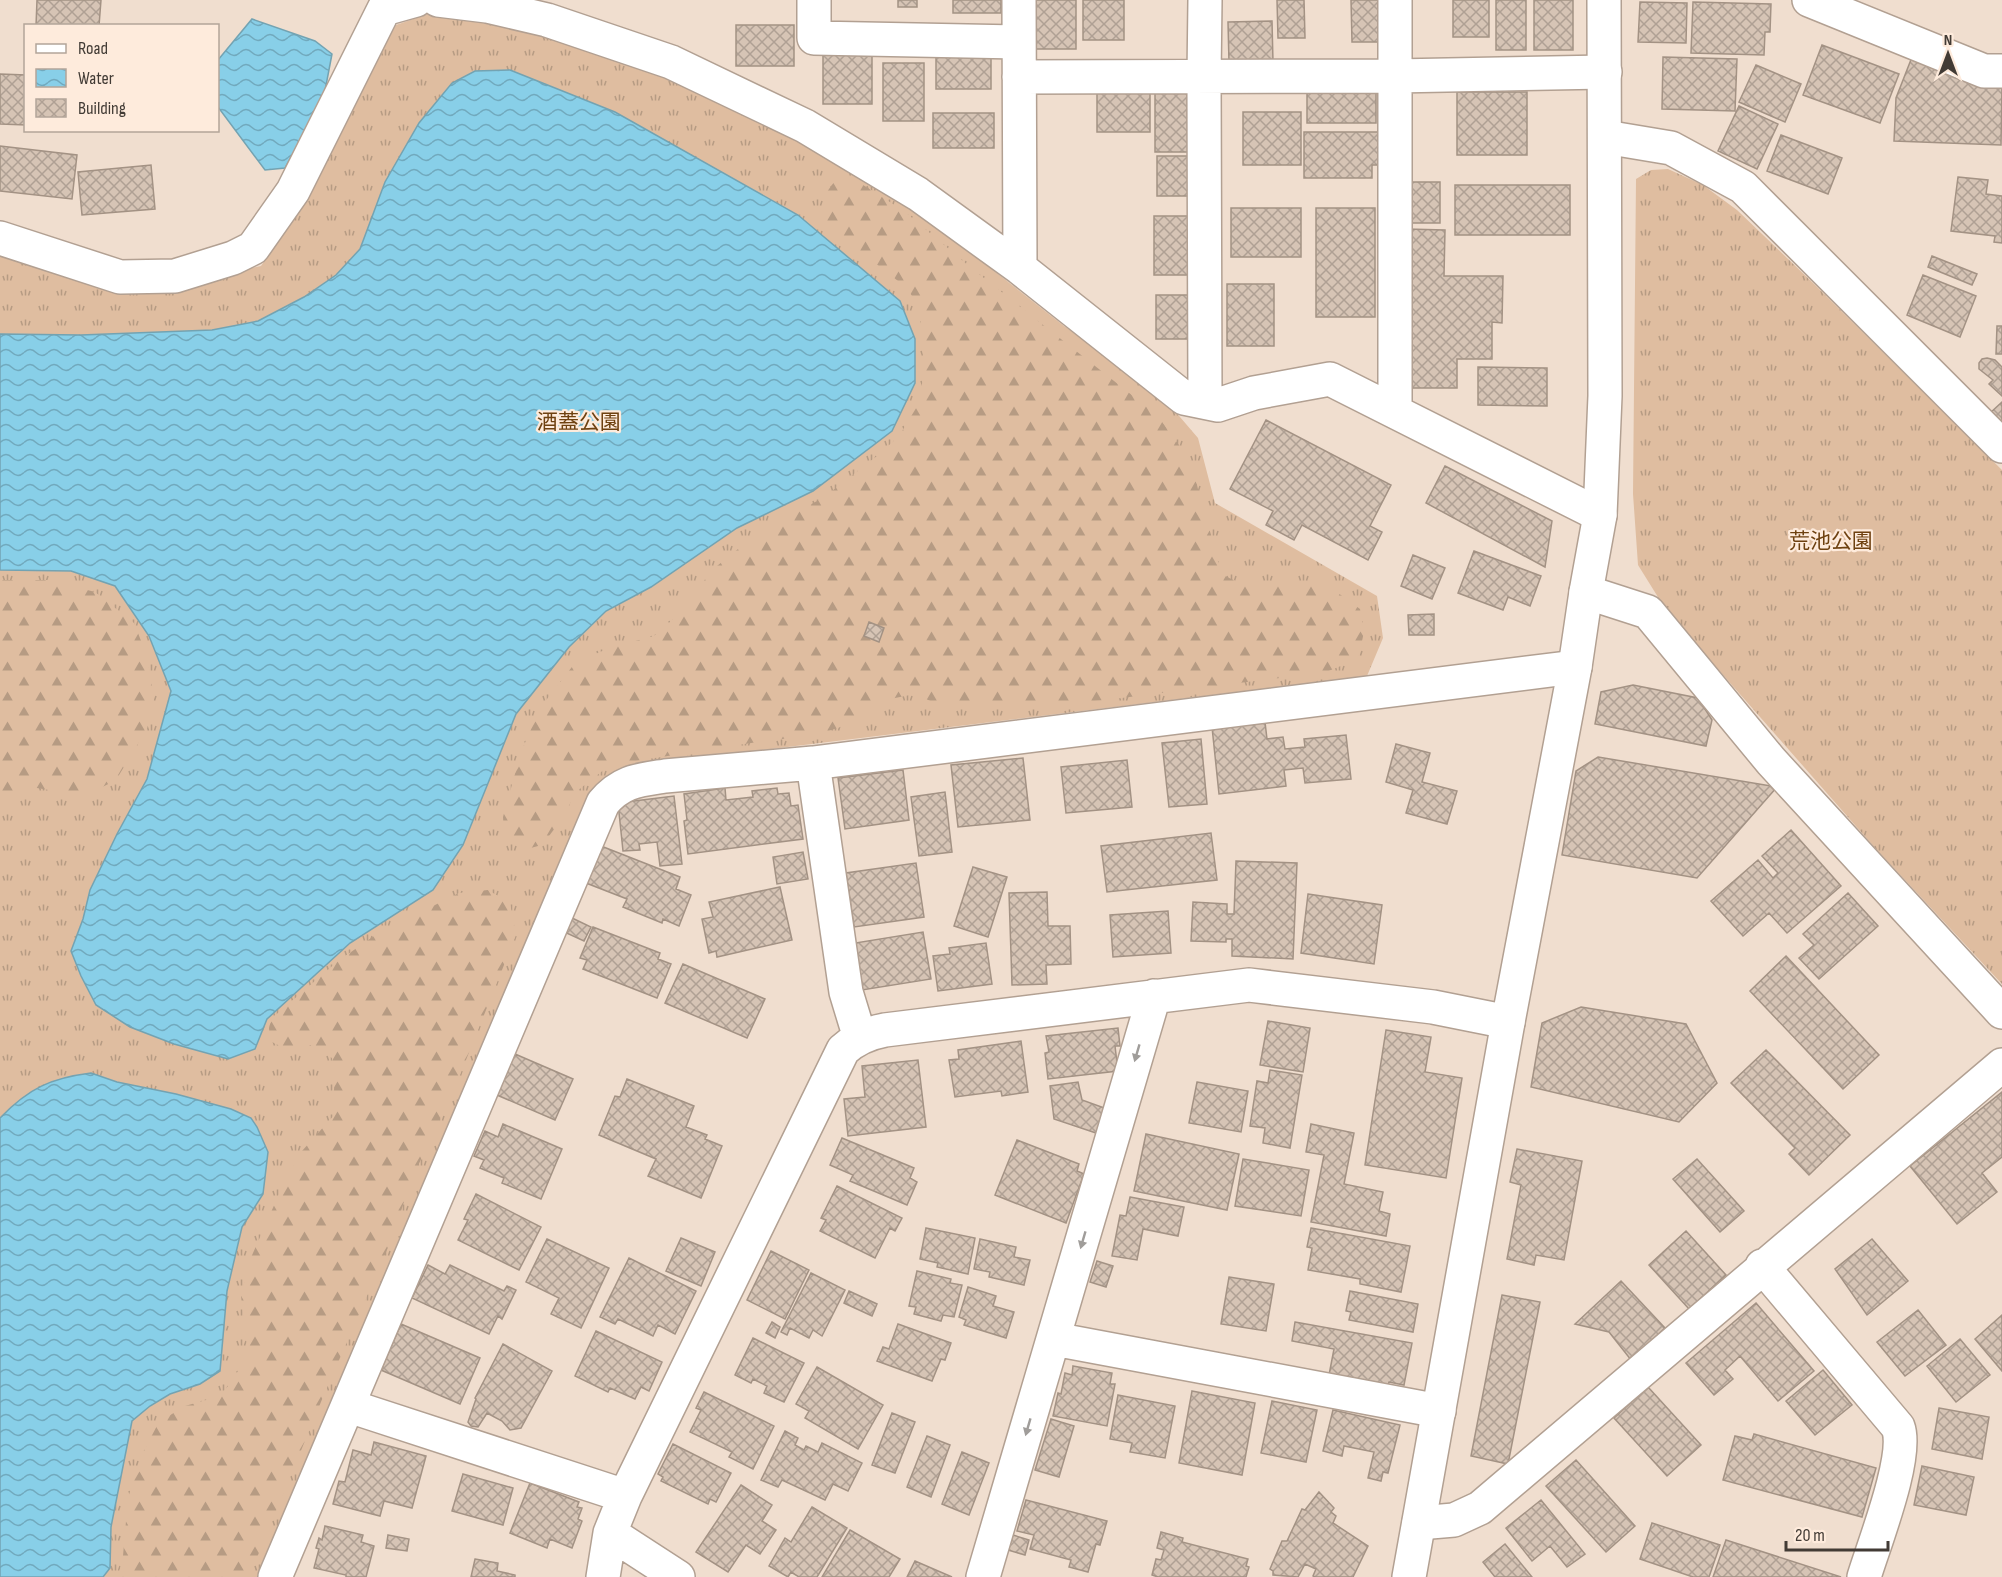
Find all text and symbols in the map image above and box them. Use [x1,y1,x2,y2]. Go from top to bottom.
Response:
legend [24,24,219,132]
north arrow [1918,24,1978,84]
text: N [1944,31,1952,50]
text: Road [78,38,108,59]
text: Water [78,68,114,89]
text: Building [78,98,126,119]
park label: 酒蓋公園 [537,410,621,435]
park label: 荒池公園 [1789,529,1873,554]
one-way arrow [1132,1044,1141,1062]
one-way arrow [1078,1231,1087,1249]
one-way arrow [1023,1418,1032,1436]
scale bar [1786,1514,1888,1552]
text: 20 m [1795,1525,1825,1546]

